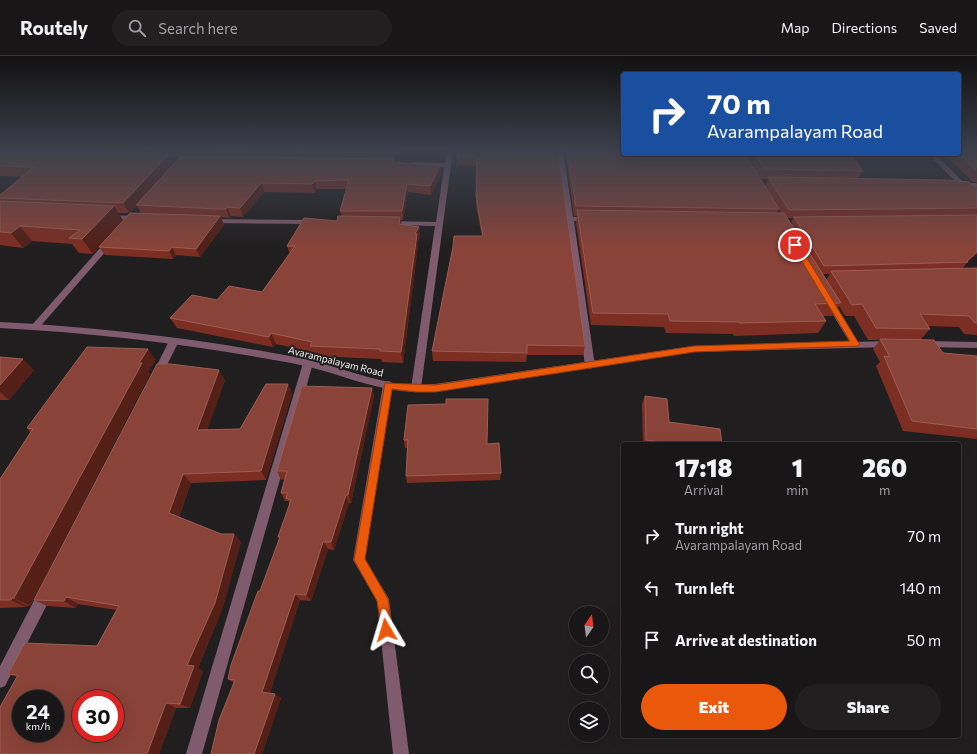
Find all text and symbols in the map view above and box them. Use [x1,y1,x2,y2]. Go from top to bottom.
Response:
search box [112,10,392,46]
text: Routely [20,16,88,39]
icon: search [126,17,148,39]
text: Search here [158,19,238,37]
text: Map [781,19,810,36]
text: Directions [832,19,897,36]
text: Saved [919,19,957,36]
text: 70 m [707,86,771,120]
icon: right [641,88,693,140]
text: Avarampalayam Road [707,120,883,142]
pin [778,228,812,262]
icon: arrive [784,234,806,256]
street label: Avarampalayam Road [287,343,385,379]
text: 17:18 [675,453,732,482]
text: 1 [792,453,803,482]
text: 260 [862,453,907,482]
text: Arrival [684,482,723,498]
text: min [786,482,808,498]
text: m [879,482,890,498]
text: Turn right [675,519,744,537]
icon: right [641,525,663,547]
text: 70 m [907,527,941,545]
text: Avarampalayam Road [675,537,802,553]
icon: left [641,577,663,599]
text: Turn left [675,579,734,597]
text: 140 m [900,579,941,597]
north arrow [569,606,609,646]
map controls [569,606,609,742]
position arrow [365,609,407,651]
icon: arrive [641,629,663,651]
text: Arrive at destination [675,631,817,649]
text: 50 m [907,631,941,649]
button: search [569,654,609,694]
button: Exit [641,684,787,730]
button: Share [795,684,941,730]
speed limit sign: 30 [72,690,124,742]
text: 24 [26,699,50,723]
button: layers [569,702,609,742]
text: km/h [26,720,50,732]

